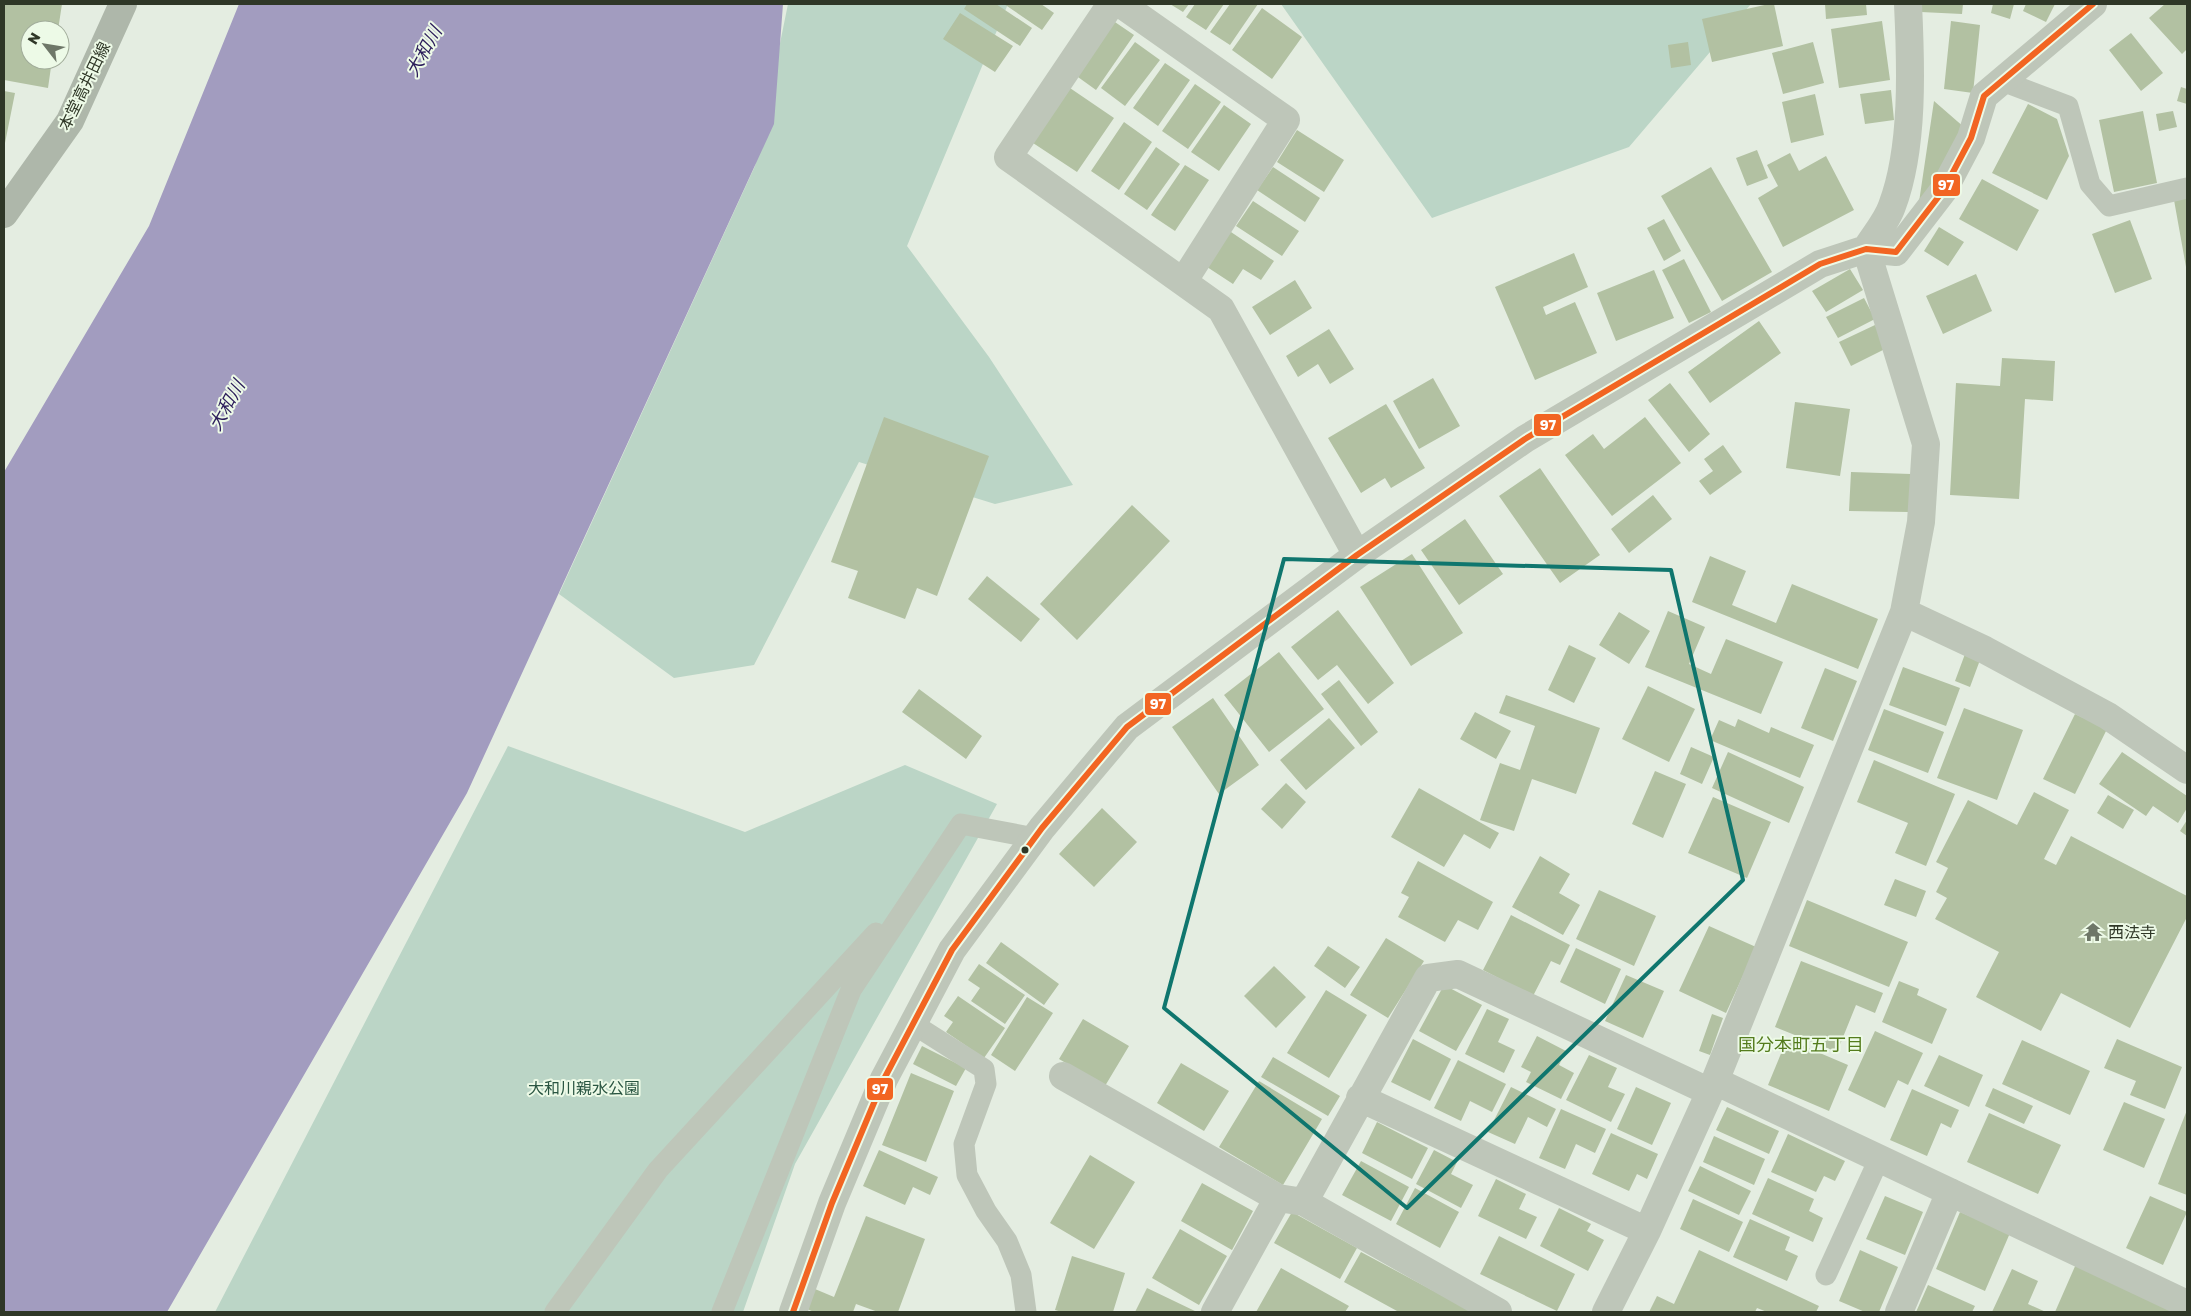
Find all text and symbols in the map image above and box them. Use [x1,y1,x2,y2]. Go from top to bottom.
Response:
north arrow [20,20,70,70]
water label: 大和川 [400,20,447,80]
text: N [23,29,43,47]
street label: 本堂高井田線 [54,38,114,134]
line badge: 97 [1932,173,1961,197]
text: 97 [1938,176,1955,193]
water label: 大和川 [203,374,250,434]
line badge: 97 [1533,413,1562,437]
text: 97 [1540,416,1557,433]
line badge: 97 [1144,692,1172,716]
text: 97 [1150,695,1167,712]
unlabelled marker [1020,845,1030,855]
temple icon: 西法寺 [2082,921,2104,943]
place label: 西法寺 [2108,922,2156,942]
district label: 国分本町五丁目 [1738,1033,1864,1055]
line badge: 97 [866,1077,894,1101]
park label: 大和川親水公園 [528,1078,640,1098]
text: 97 [872,1080,889,1097]

